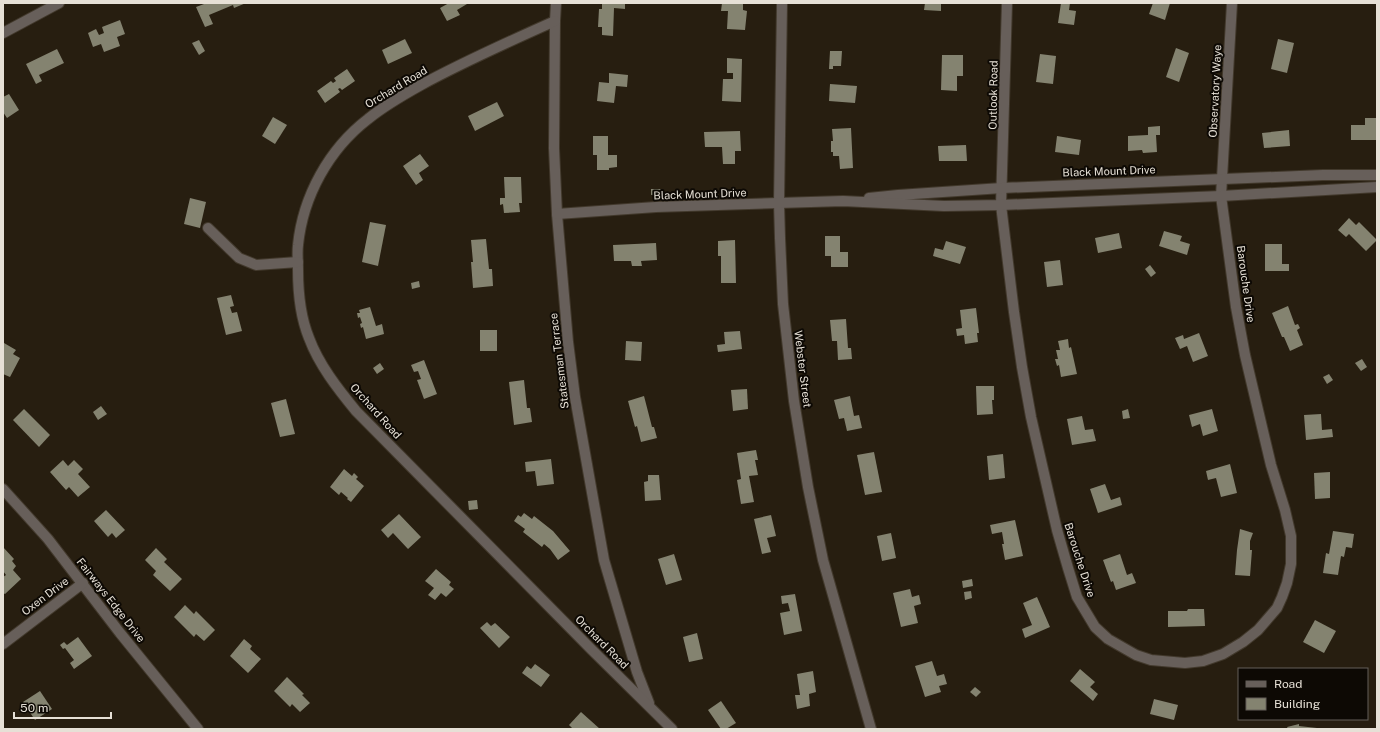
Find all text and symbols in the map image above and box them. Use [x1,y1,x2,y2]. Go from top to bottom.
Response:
street label: Observatory Waye [1207,44,1223,138]
street label: Outlook Road [986,60,1000,130]
street label: Orchard Road [363,64,429,110]
street label: Black Mount Drive [1062,163,1156,179]
street label: Black Mount Drive [653,186,747,202]
street label: Barouche Drive [1235,245,1257,323]
street label: Statesman Terrace [547,312,571,410]
street label: Webster Street [792,330,814,408]
street label: Orchard Road [348,381,404,441]
street label: Barouche Drive [1062,521,1098,599]
street label: Fairways Edge Drive [75,556,147,644]
street label: Oxen Drive [19,575,71,617]
street label: Orchard Road [573,613,631,671]
legend [1238,668,1368,720]
text: Road [1274,677,1302,691]
scale bar [14,694,111,720]
text: Building [1274,697,1320,711]
text: 50 m [20,701,48,715]

